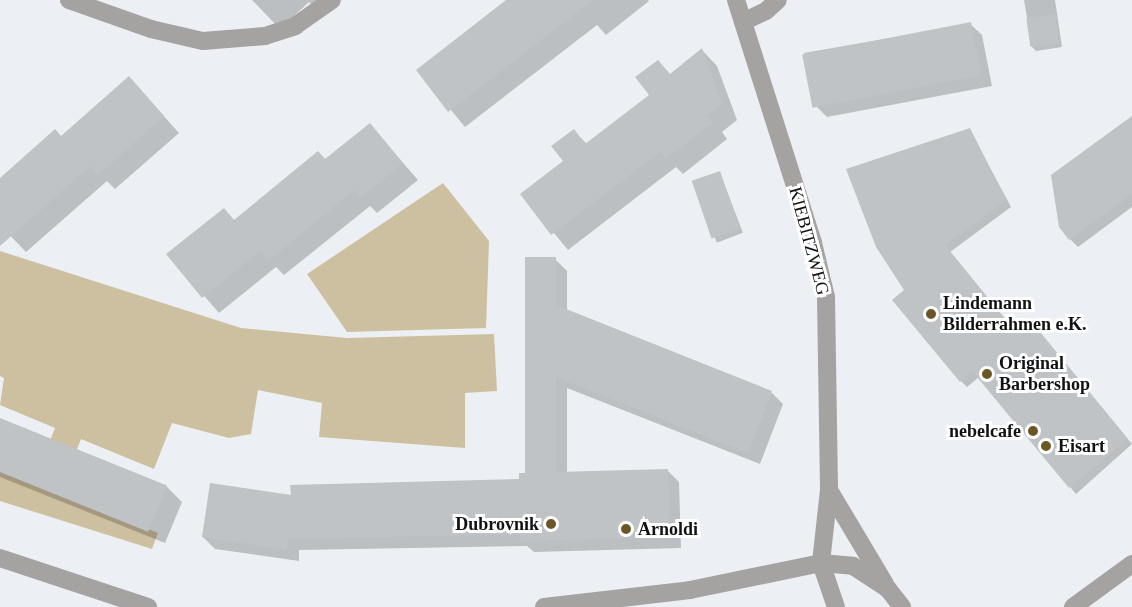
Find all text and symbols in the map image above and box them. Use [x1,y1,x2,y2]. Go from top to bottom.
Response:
street label: KIEBITZWEG [784,185,834,297]
place label: Lindemann Bilderrahmen e.K. [943,293,1086,336]
marker: Lindemann Bilderrahmen e.K. [924,307,938,321]
place label: Original Barbershop [999,353,1090,395]
marker: Original Barbershop [980,367,994,381]
place label: nebelcafe [949,420,1021,442]
marker: nebelcafe [1026,424,1040,438]
place label: Eisart [1058,435,1105,457]
marker: Eisart [1039,439,1053,453]
place label: Dubrovnik [455,513,539,535]
marker: Dubrovnik [544,517,558,531]
place label: Arnoldi [638,518,698,540]
marker: Arnoldi [619,522,633,536]

